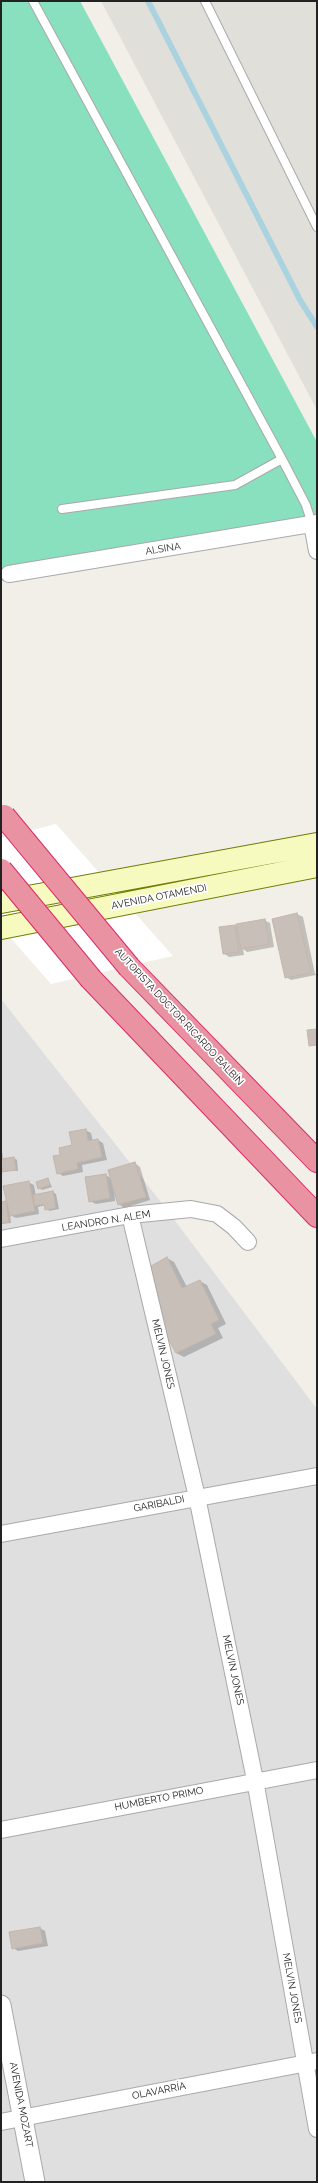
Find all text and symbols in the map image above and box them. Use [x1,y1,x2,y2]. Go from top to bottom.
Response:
street label: ALSINA [144,540,182,558]
street label: AVENIDA OTAMENDI [110,882,208,912]
street label: AUTOPISTA DOCTOR RICARDO BALBÍN [112,946,246,1088]
street label: LEANDRO N. ALEM [61,1208,151,1234]
street label: MELVIN JONES [149,1318,177,1390]
street label: GARIBALDI [132,1493,186,1515]
street label: MELVIN JONES [220,1634,246,1706]
street label: HUMBERTO PRIMO [114,1784,204,1814]
street label: MELVIN JONES [280,1952,304,2024]
street label: AVENIDA MOZART [7,2061,35,2149]
street label: OLAVARRÍA [131,2080,187,2102]

